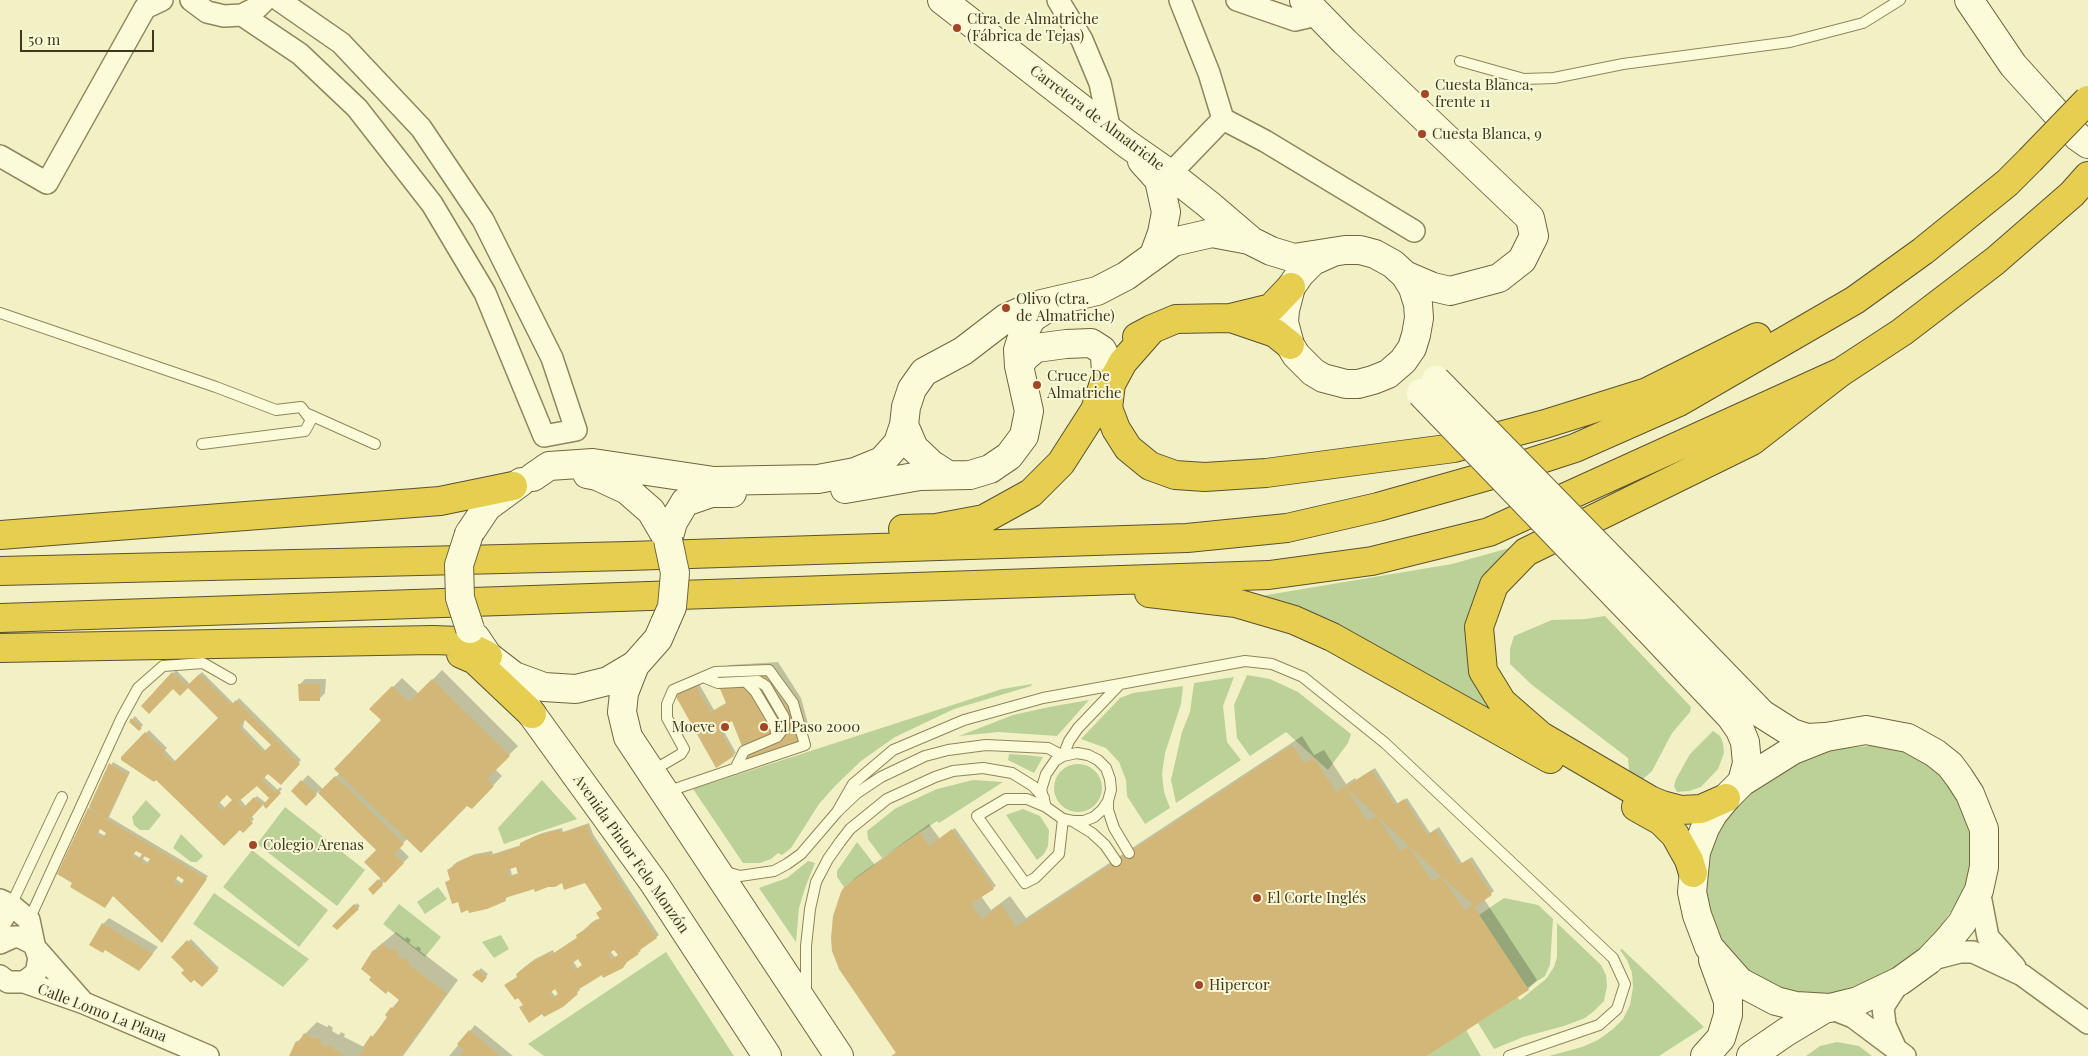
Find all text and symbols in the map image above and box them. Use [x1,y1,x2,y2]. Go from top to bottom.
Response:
place label: Ctra. de Almatriche (Fábrica de Tejas) [967,10,1099,45]
scale bar [22,20,156,52]
marker: Ctra. de Almatriche (Fábrica de Tejas) [951,22,963,34]
text: 50 m [28,29,60,49]
street label: Carretera de Almatriche [1026,62,1168,174]
place label: Cuesta Blanca, frente 11 [1435,76,1533,111]
marker: Cuesta Blanca, frente 11 [1419,88,1431,100]
place label: Cuesta Blanca, 9 [1432,125,1542,143]
marker: Cuesta Blanca, 9 [1416,128,1428,140]
place label: Olivo (ctra. de Almatriche) [1016,290,1115,325]
marker: Olivo (ctra. de Almatriche) [1000,302,1012,314]
place label: Cruce De Almatriche [1047,367,1122,402]
marker: Cruce De Almatriche [1031,379,1043,391]
place label: Moeve [672,718,715,736]
place label: El Paso 2000 [774,718,860,736]
marker: Moeve [719,721,731,733]
marker: El Paso 2000 [758,721,770,733]
street label: Avenida Pintor Felo Monzón [569,771,693,937]
place label: Colegio Arenas [263,836,364,854]
marker: Colegio Arenas [247,839,259,851]
place label: El Corte Inglés [1267,889,1366,907]
marker: El Corte Inglés [1251,892,1263,904]
place label: Hipercor [1209,976,1270,994]
marker: Hipercor [1193,979,1205,991]
street label: Calle Lomo La Plana [35,980,169,1046]

